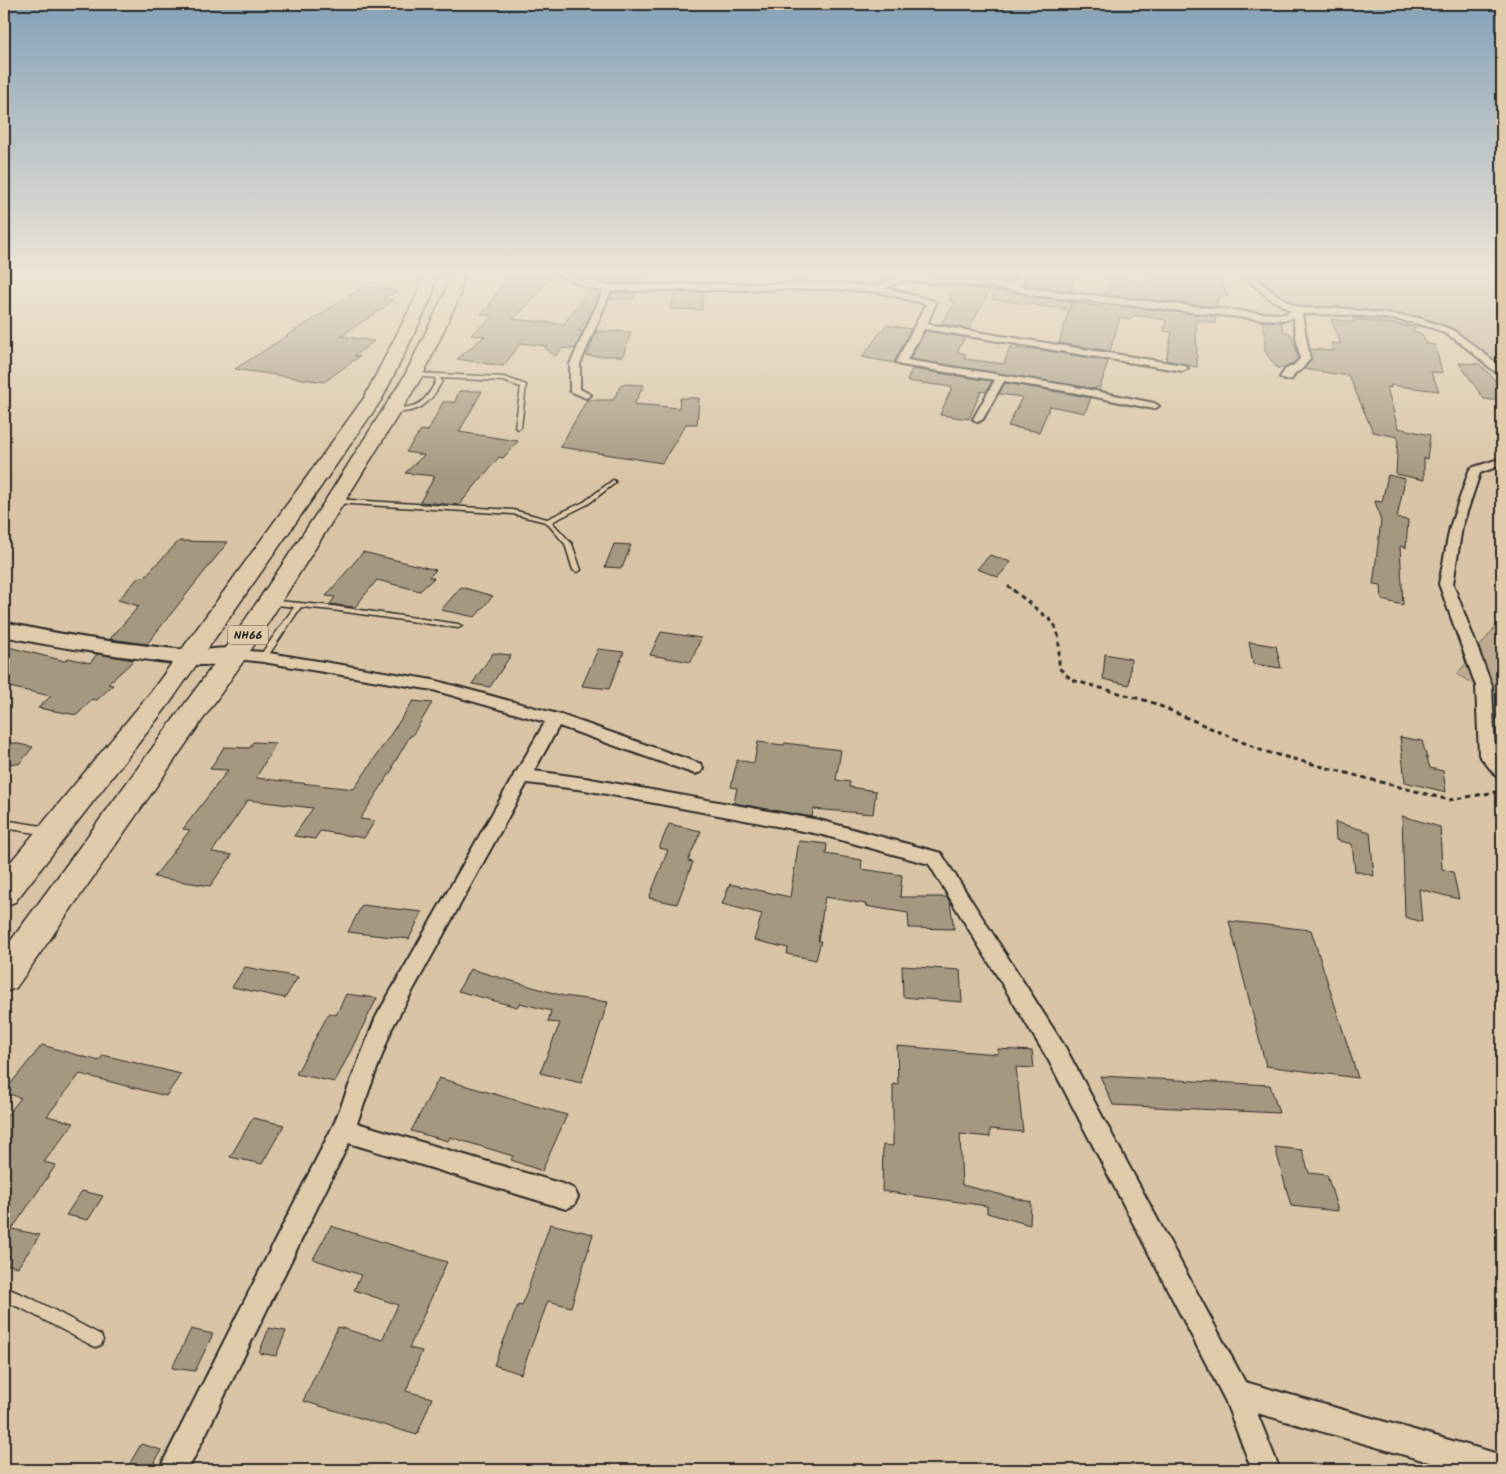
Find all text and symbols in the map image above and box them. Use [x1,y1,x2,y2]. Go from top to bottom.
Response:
road number: NH66 [228,626,268,644]

